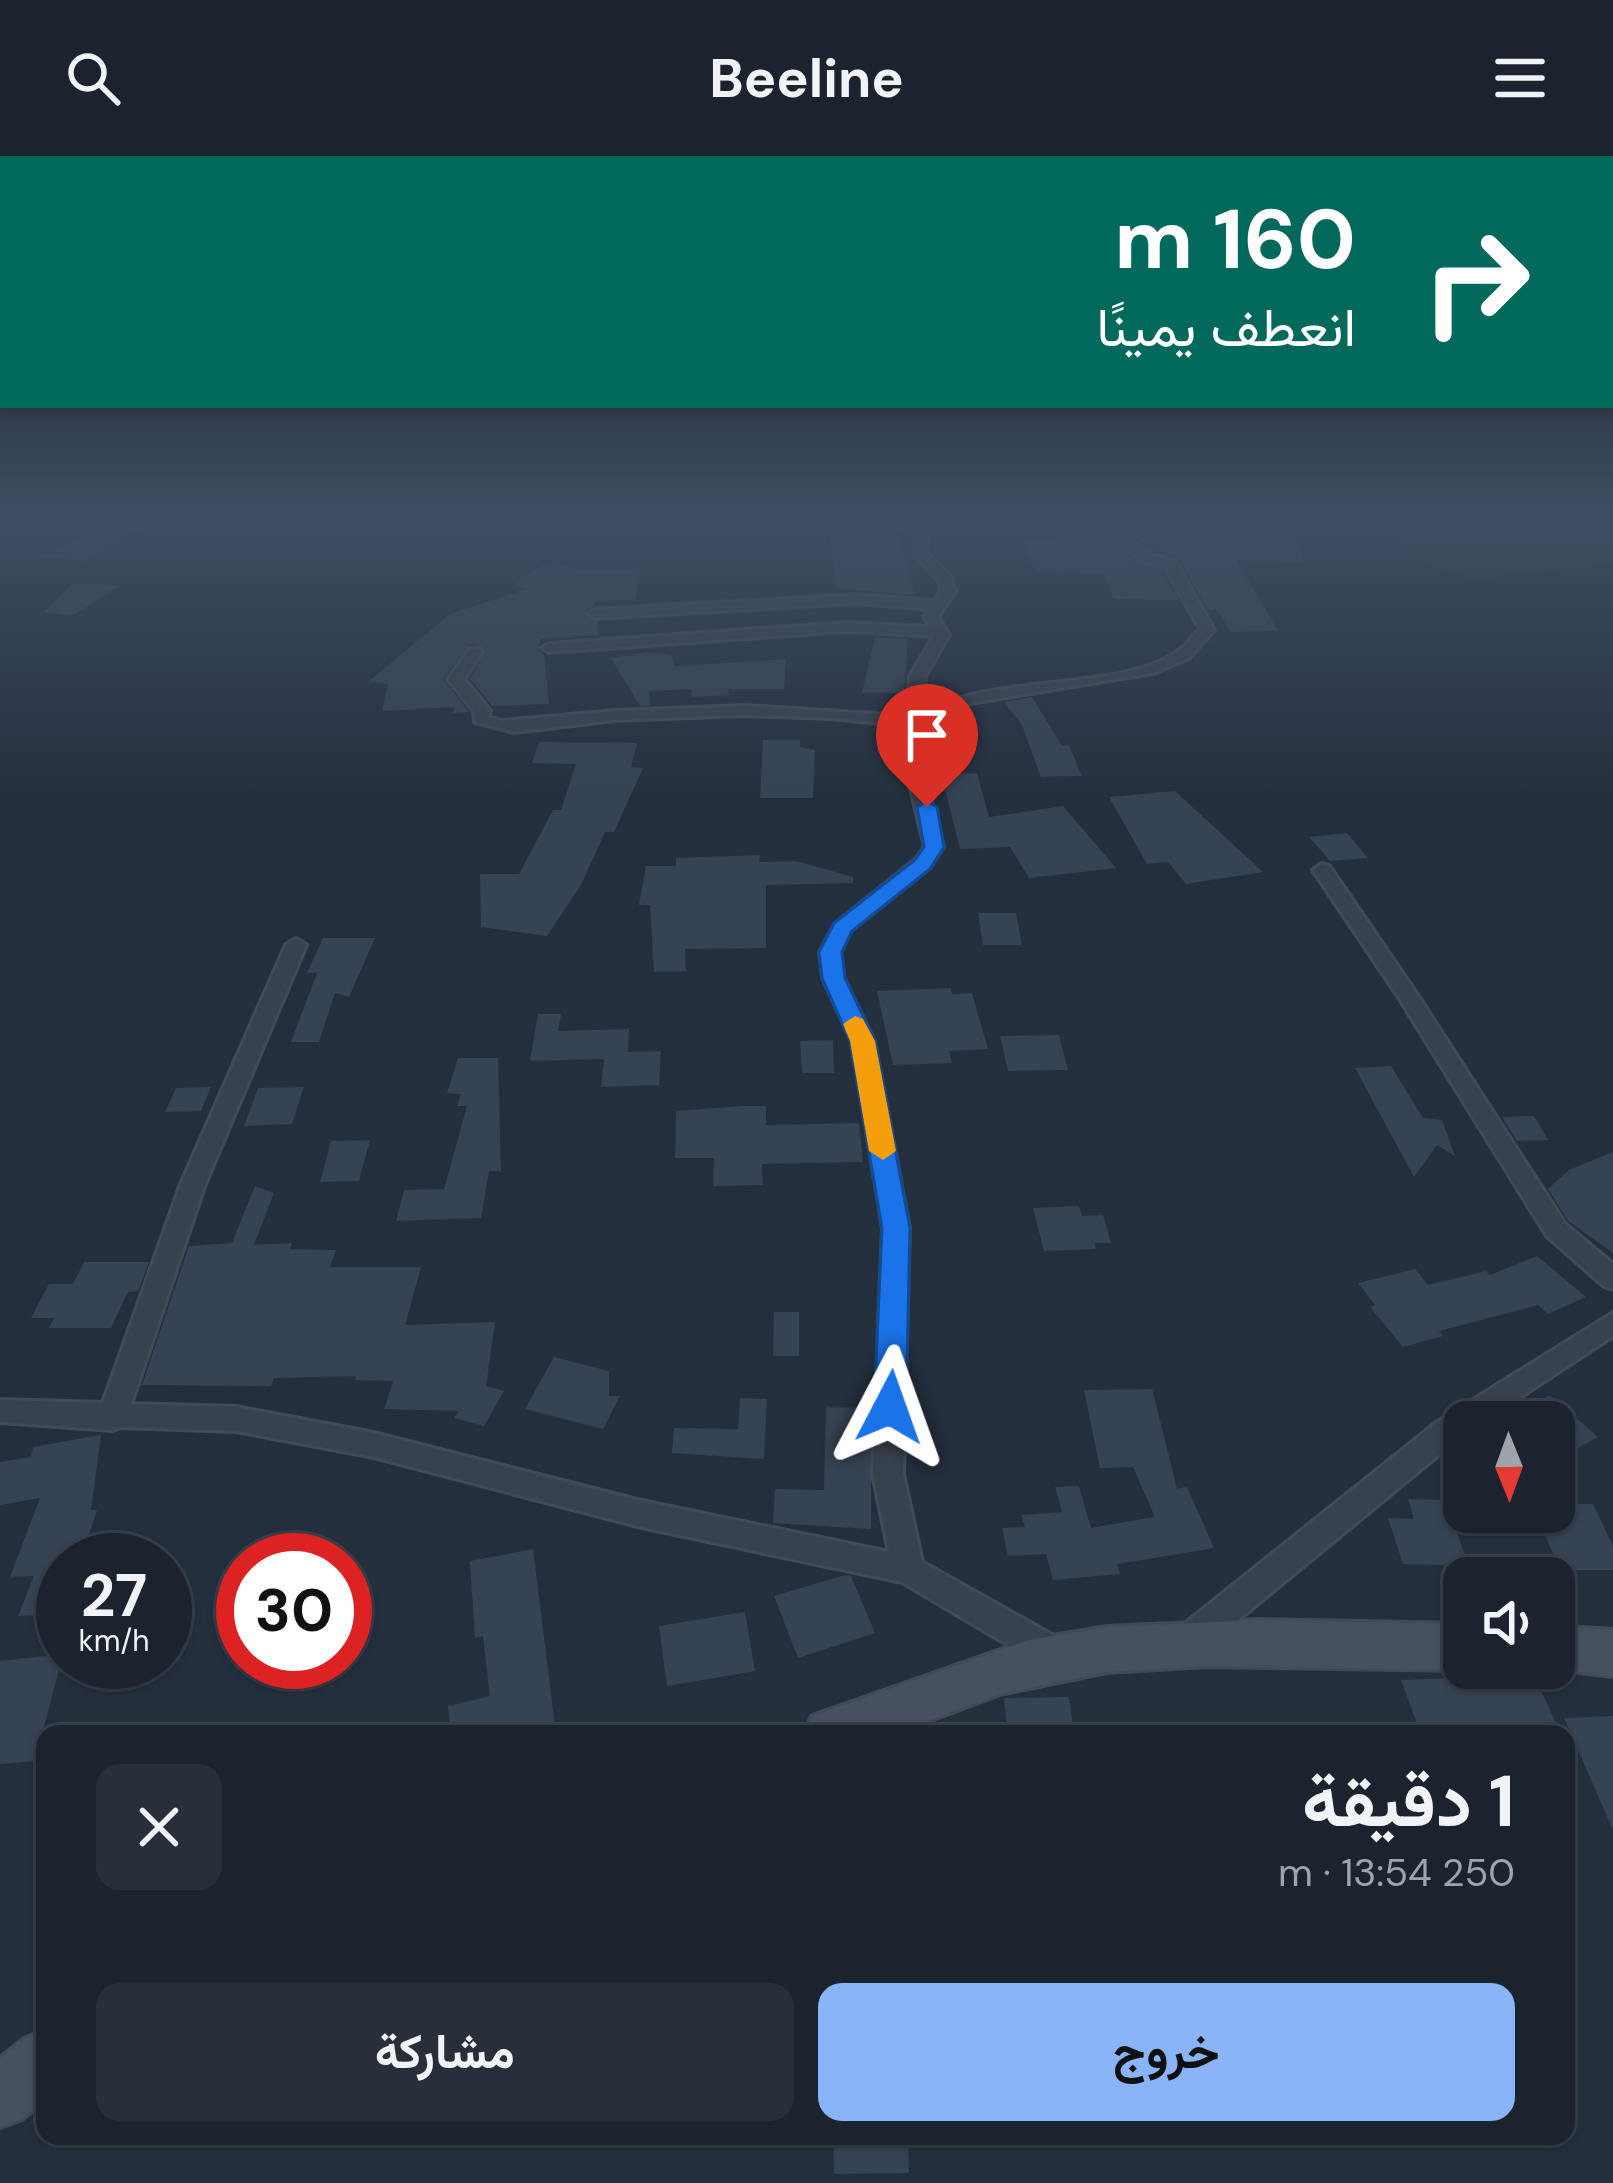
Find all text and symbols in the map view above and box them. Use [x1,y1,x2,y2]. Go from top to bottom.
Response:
text: Beeline [709,43,904,114]
icon: search [60,45,126,111]
icon: menu [1487,45,1553,111]
text: 160 m [1114,185,1356,294]
icon: right [1398,204,1554,360]
text: انعطف يمينًا [1097,292,1356,363]
pin [876,684,978,807]
icon: arrive [894,702,960,768]
position arrow [827,1344,953,1470]
north arrow [1443,1401,1575,1533]
map controls [1443,1401,1575,1689]
speed limit sign: 30 [216,1533,372,1689]
text: 27 [81,1556,147,1635]
button: sound [1443,1557,1575,1689]
text: km/h [79,1621,149,1660]
text: 1 دقيقة [1302,1755,1515,1848]
button: close [96,1764,222,1890]
text: 250 m · 13:54 [1278,1847,1515,1898]
button: مشاركة [96,1983,794,2121]
button: خروج [818,1983,1515,2121]

